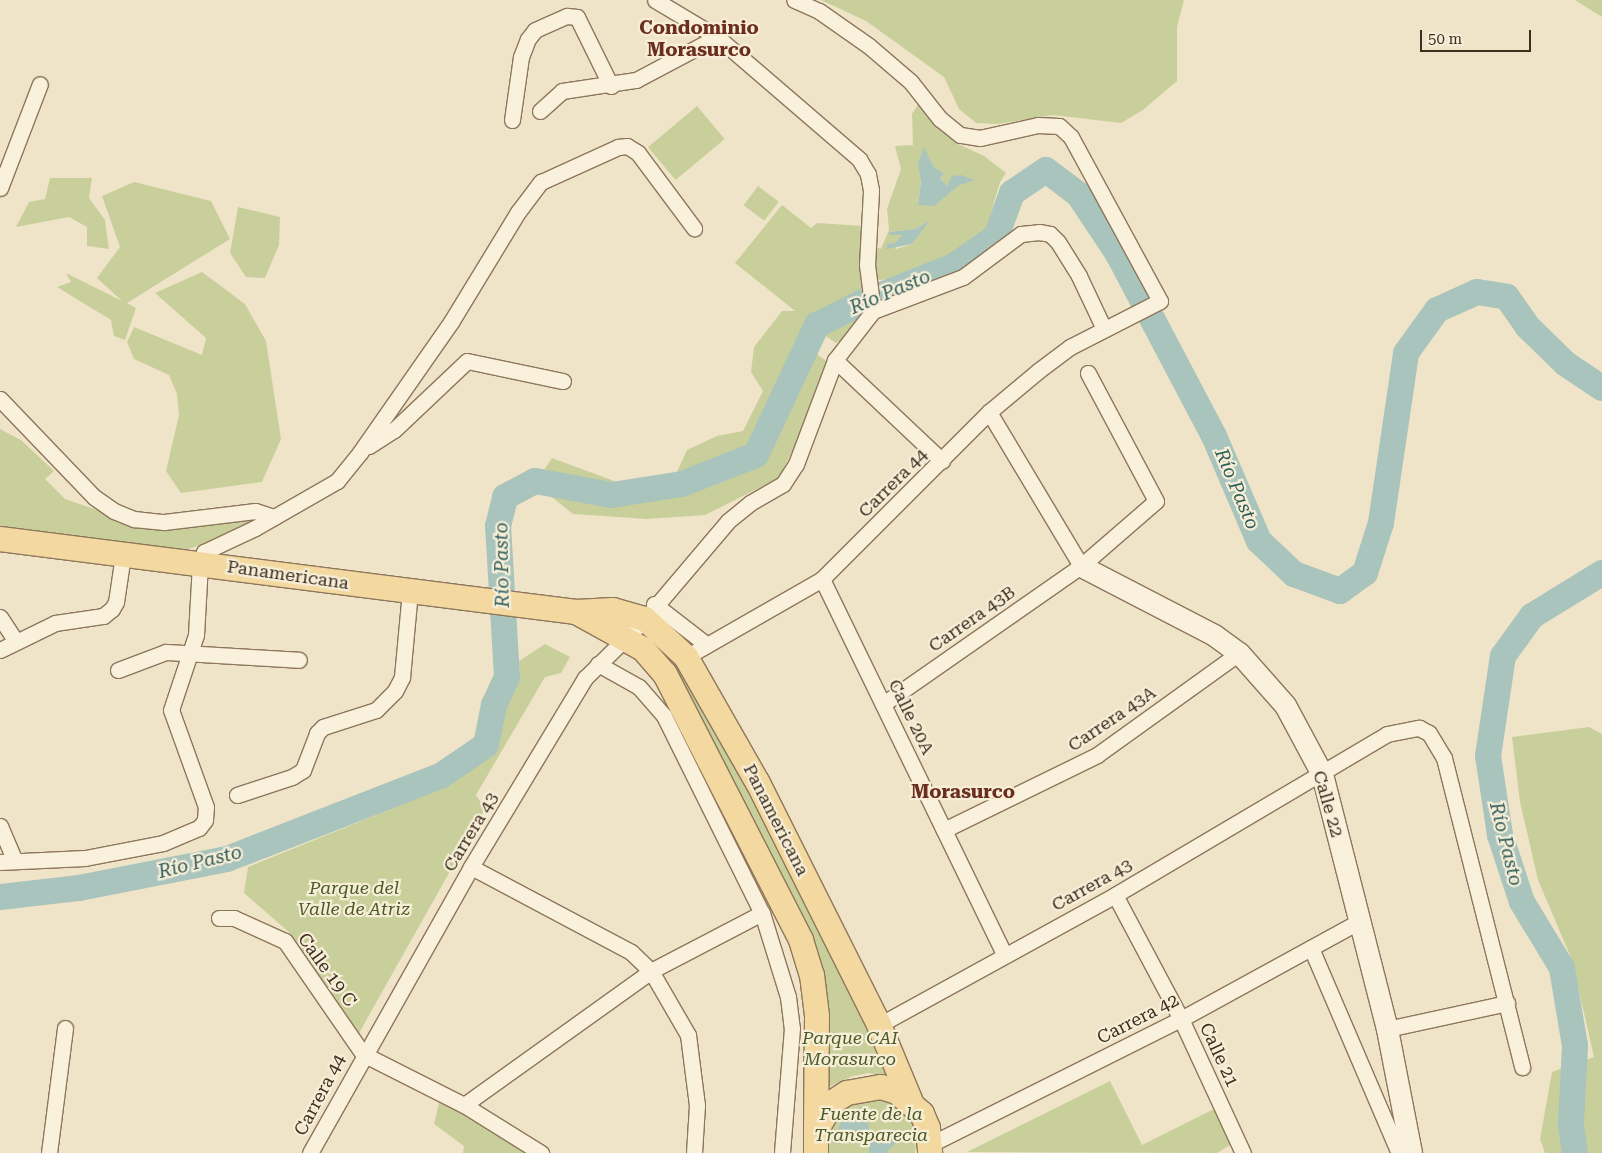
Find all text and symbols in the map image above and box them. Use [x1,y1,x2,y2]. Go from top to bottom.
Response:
district label: Condominio Morasurco [639,17,759,61]
scale bar [1422,20,1533,52]
text: 50 m [1428,30,1462,48]
water label: Río Pasto [846,265,934,319]
street label: Carrera 44 [854,444,932,522]
water label: Río Pasto [1210,445,1264,533]
water label: Río Pasto [490,522,514,608]
street label: Panamericana [226,556,350,594]
street label: Carrera 43B [924,581,1020,657]
street label: Calle 20A [884,676,938,758]
street label: Carrera 43A [1064,682,1160,756]
street label: Panamericana [738,760,814,880]
street label: Calle 22 [1308,768,1348,840]
district label: Morasurco [911,781,1015,803]
street label: Carrera 43 [439,788,503,876]
water label: Río Pasto [1485,800,1527,888]
water label: Río Pasto [156,841,244,883]
street label: Carrera 43 [1048,854,1136,916]
park label: Parque del Valle de Atriz [298,878,410,921]
street label: Calle 19 C [293,929,361,1011]
street label: Carrera 42 [1094,989,1182,1049]
street label: Calle 21 [1195,1019,1243,1091]
park label: Parque CAI Morasurco [802,1028,898,1070]
street label: Carrera 44 [290,1051,350,1139]
park label: Fuente de la Transparecia [814,1104,928,1146]

